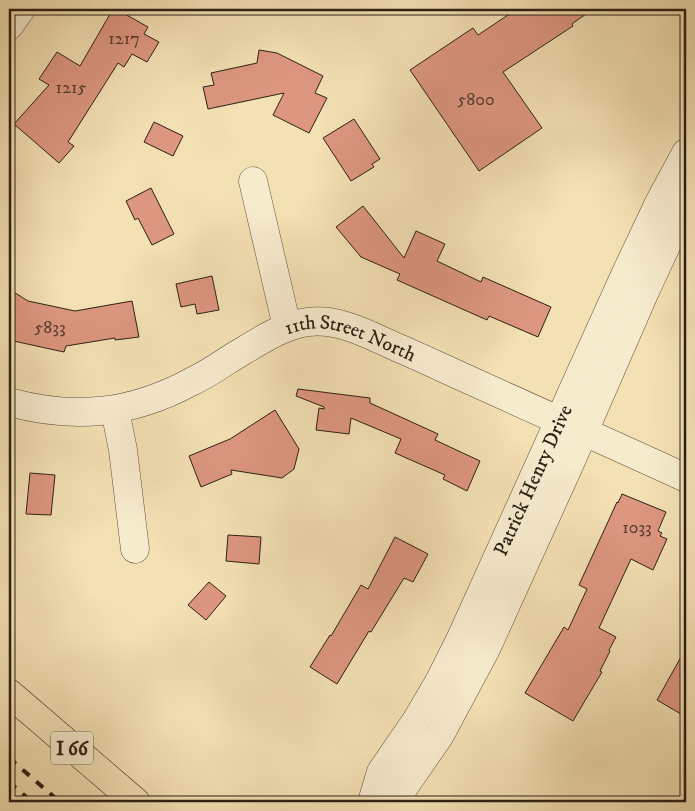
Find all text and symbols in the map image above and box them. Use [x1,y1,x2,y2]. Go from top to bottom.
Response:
house number: 1217 [108,28,140,50]
house number: 1215 [56,77,86,99]
house number: 5800 [457,89,495,111]
street label: 11th Street North [281,310,420,368]
house number: 5833 [34,317,66,339]
street label: Patrick Henry Drive [489,401,579,560]
house number: 1033 [622,517,652,539]
road number: I 66 [51,731,93,764]

